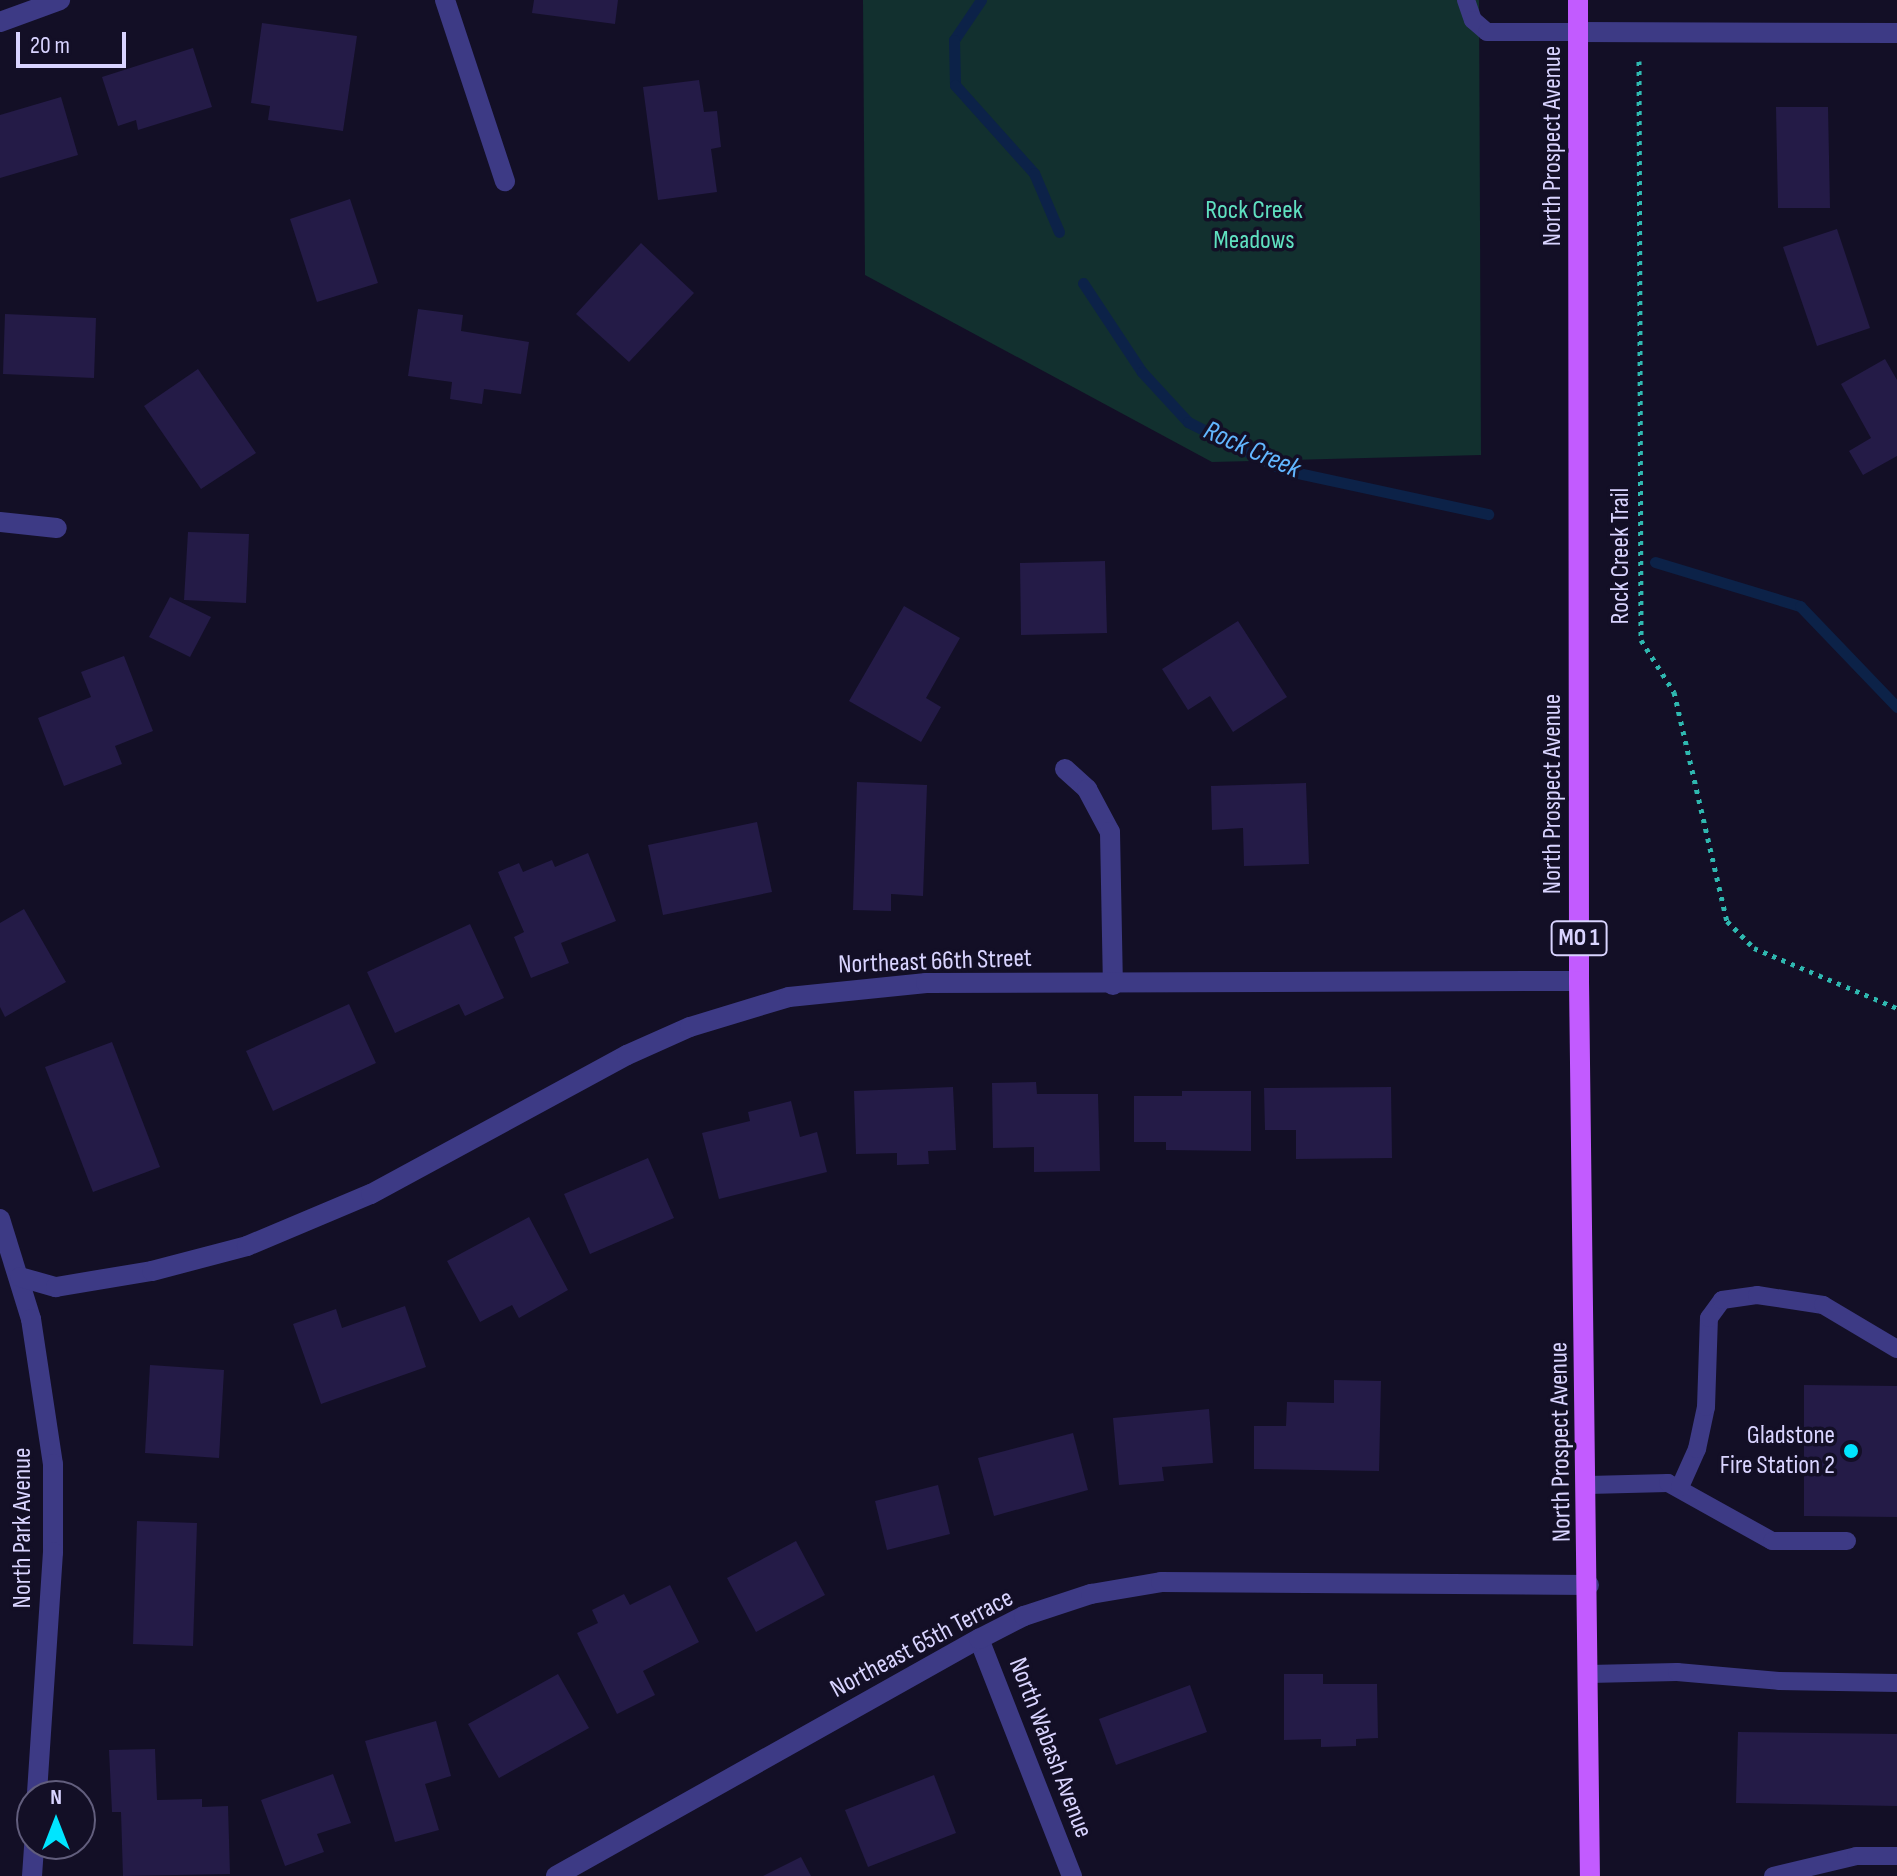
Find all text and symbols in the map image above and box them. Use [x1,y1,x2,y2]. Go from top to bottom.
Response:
scale bar [20,16,130,66]
text: 20 m [30,31,70,60]
street label: North Prospect Avenue [1537,46,1569,246]
park label: Rock Creek Meadows [1205,195,1303,256]
water label: Rock Creek [1198,414,1306,486]
street label: Rock Creek Trail [1605,488,1637,624]
street label: North Prospect Avenue [1537,694,1569,894]
road number: MO 1 [1549,918,1609,958]
street label: Northeast 66th Street [838,943,1032,981]
street label: North Prospect Avenue [1544,1342,1578,1542]
place label: Gladstone Fire Station 2 [1720,1420,1835,1482]
marker: Gladstone Fire Station 2 [1842,1442,1860,1460]
street label: North Park Avenue [7,1448,39,1608]
street label: Northeast 65th Terrace [825,1583,1019,1705]
street label: North Wabash Avenue [1001,1654,1099,1842]
north arrow [16,1780,96,1860]
text: N [50,1784,62,1811]

